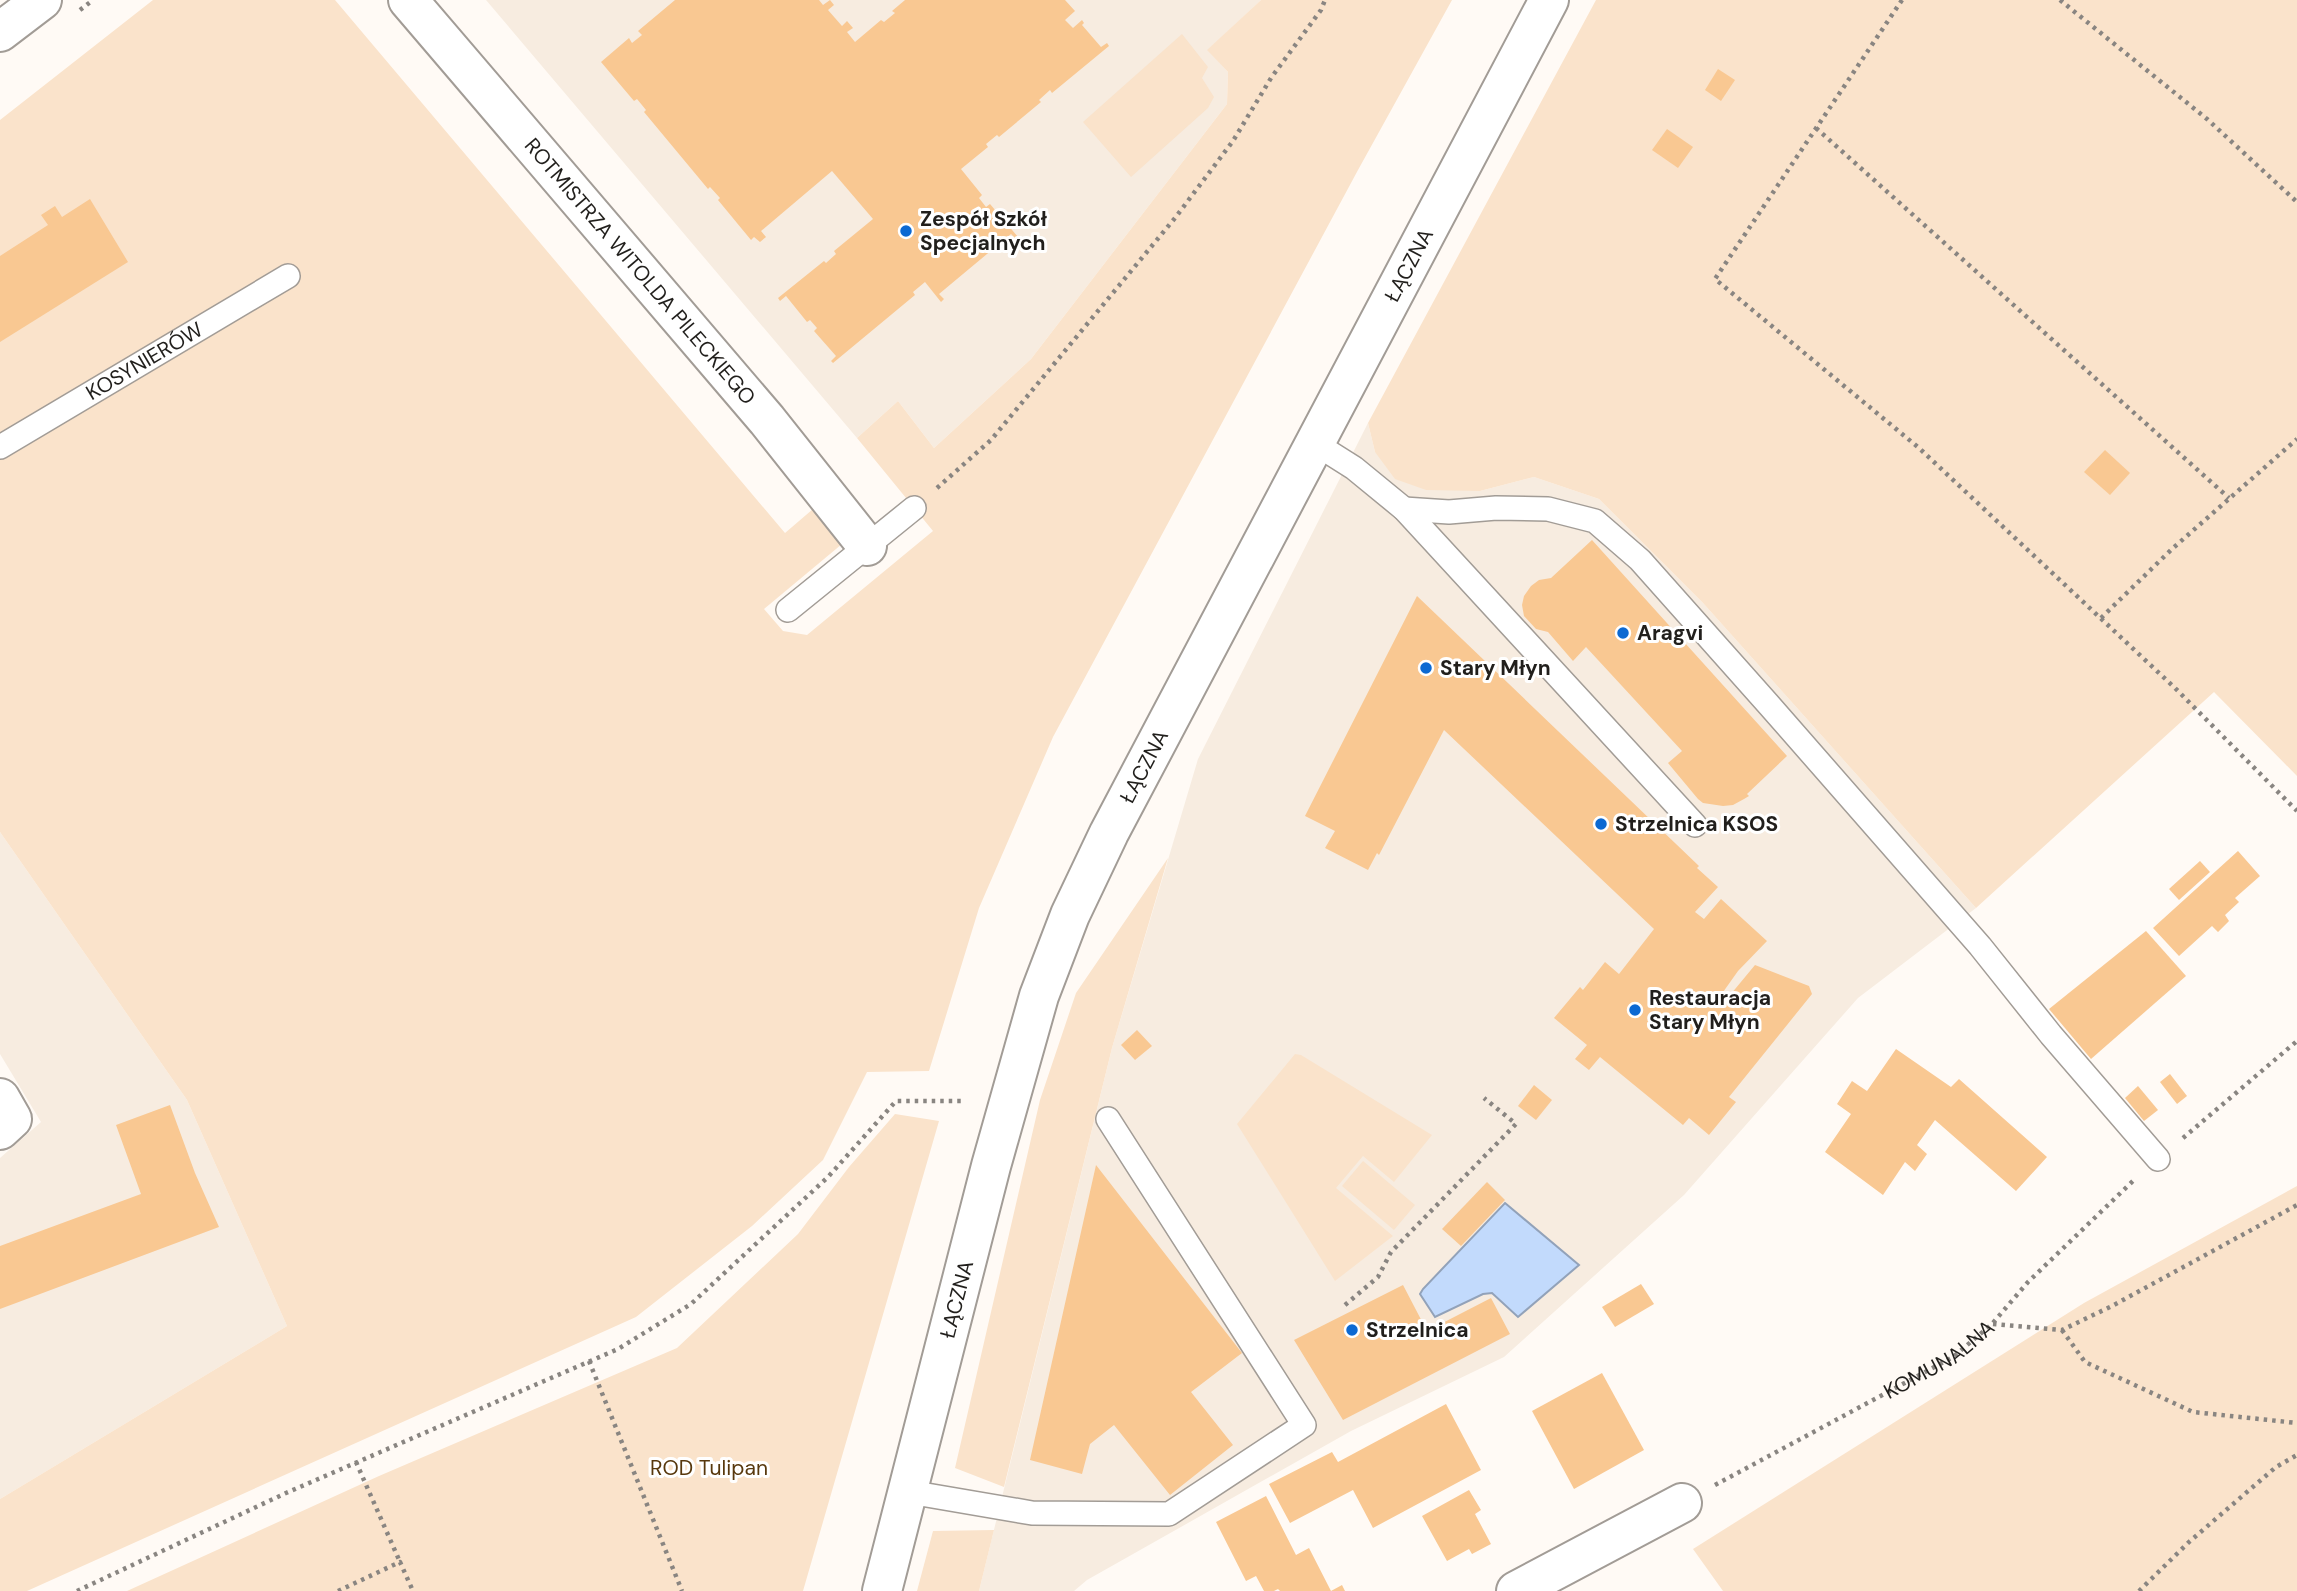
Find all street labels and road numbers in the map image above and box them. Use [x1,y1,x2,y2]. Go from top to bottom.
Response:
street label: ROTMISTRZA WITOLDA PILECKIEGO [518,132,762,411]
street label: ŁĄCZNA [1378,223,1440,307]
street label: KOSYNIERÓW [81,316,208,407]
street label: ŁĄCZNA [1113,725,1175,808]
street label: ŁĄCZNA [933,1257,980,1341]
street label: KOMUNALNA [1879,1314,2000,1406]

